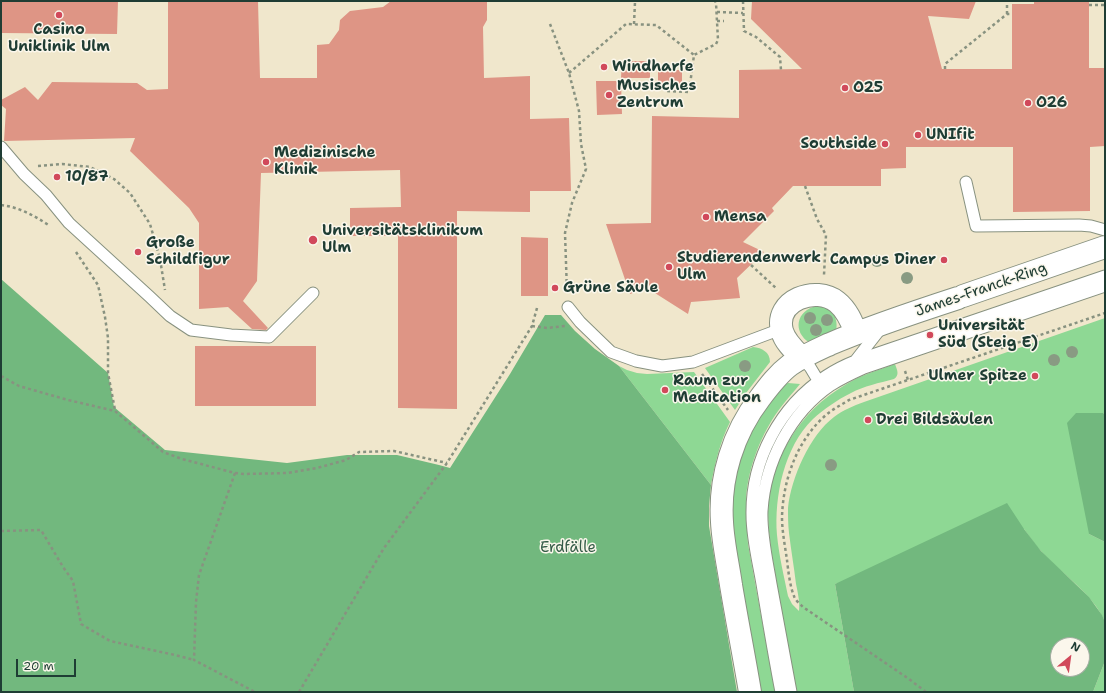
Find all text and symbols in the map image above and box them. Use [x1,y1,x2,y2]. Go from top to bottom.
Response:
marker: Casino Uniklinik Ulm [54,10,64,20]
place label: Casino Uniklinik Ulm [8,21,110,56]
place label: Windharfe [612,58,694,76]
marker: Windharfe [599,62,609,72]
place label: Musisches Zentrum [617,77,696,112]
place label: O25 [853,79,883,97]
marker: O25 [840,83,850,93]
marker: Musisches Zentrum [604,90,614,100]
place label: O26 [1036,94,1067,112]
marker: O26 [1023,98,1033,108]
place label: UNIfit [926,126,974,144]
marker: UNIfit [913,130,923,140]
place label: Southside [800,135,877,153]
marker: Southside [880,139,890,149]
place label: Medizinische Klinik [274,144,376,179]
marker: Medizinische Klinik [261,157,271,167]
place label: 10/87 [65,168,108,186]
marker: 10/87 [52,172,62,182]
place label: Mensa [714,208,766,226]
marker: Mensa [701,212,711,222]
place label: Universitätsklinikum Ulm [322,222,483,257]
place label: Große Schildfigur [146,234,230,269]
marker: Universitätsklinikum Ulm [307,234,319,246]
marker: Große Schildfigur [133,247,143,257]
place label: Studierendenwerk Ulm [677,249,821,284]
place label: Campus Diner [830,251,936,269]
marker: Campus Diner [939,255,949,265]
street label: James-Franck-Ring [913,259,1049,321]
marker: Studierendenwerk Ulm [664,262,674,272]
place label: Grüne Säule [563,279,658,297]
marker: Grüne Säule [550,283,560,293]
place label: Universität Süd (Steig E) [938,317,1038,352]
marker: Universität Süd (Steig E) [925,330,935,340]
place label: Ulmer Spitze [928,367,1027,385]
marker: Ulmer Spitze [1030,371,1040,381]
place label: Raum zur Meditation [673,372,761,407]
marker: Raum zur Meditation [660,385,670,395]
place label: Drei Bildsäulen [876,411,993,429]
marker: Drei Bildsäulen [863,415,873,425]
park label: Erdfälle [540,539,596,557]
north arrow [1050,637,1090,677]
text: N [1068,638,1083,656]
scale bar [18,651,78,677]
text: 20 m [23,658,54,674]

